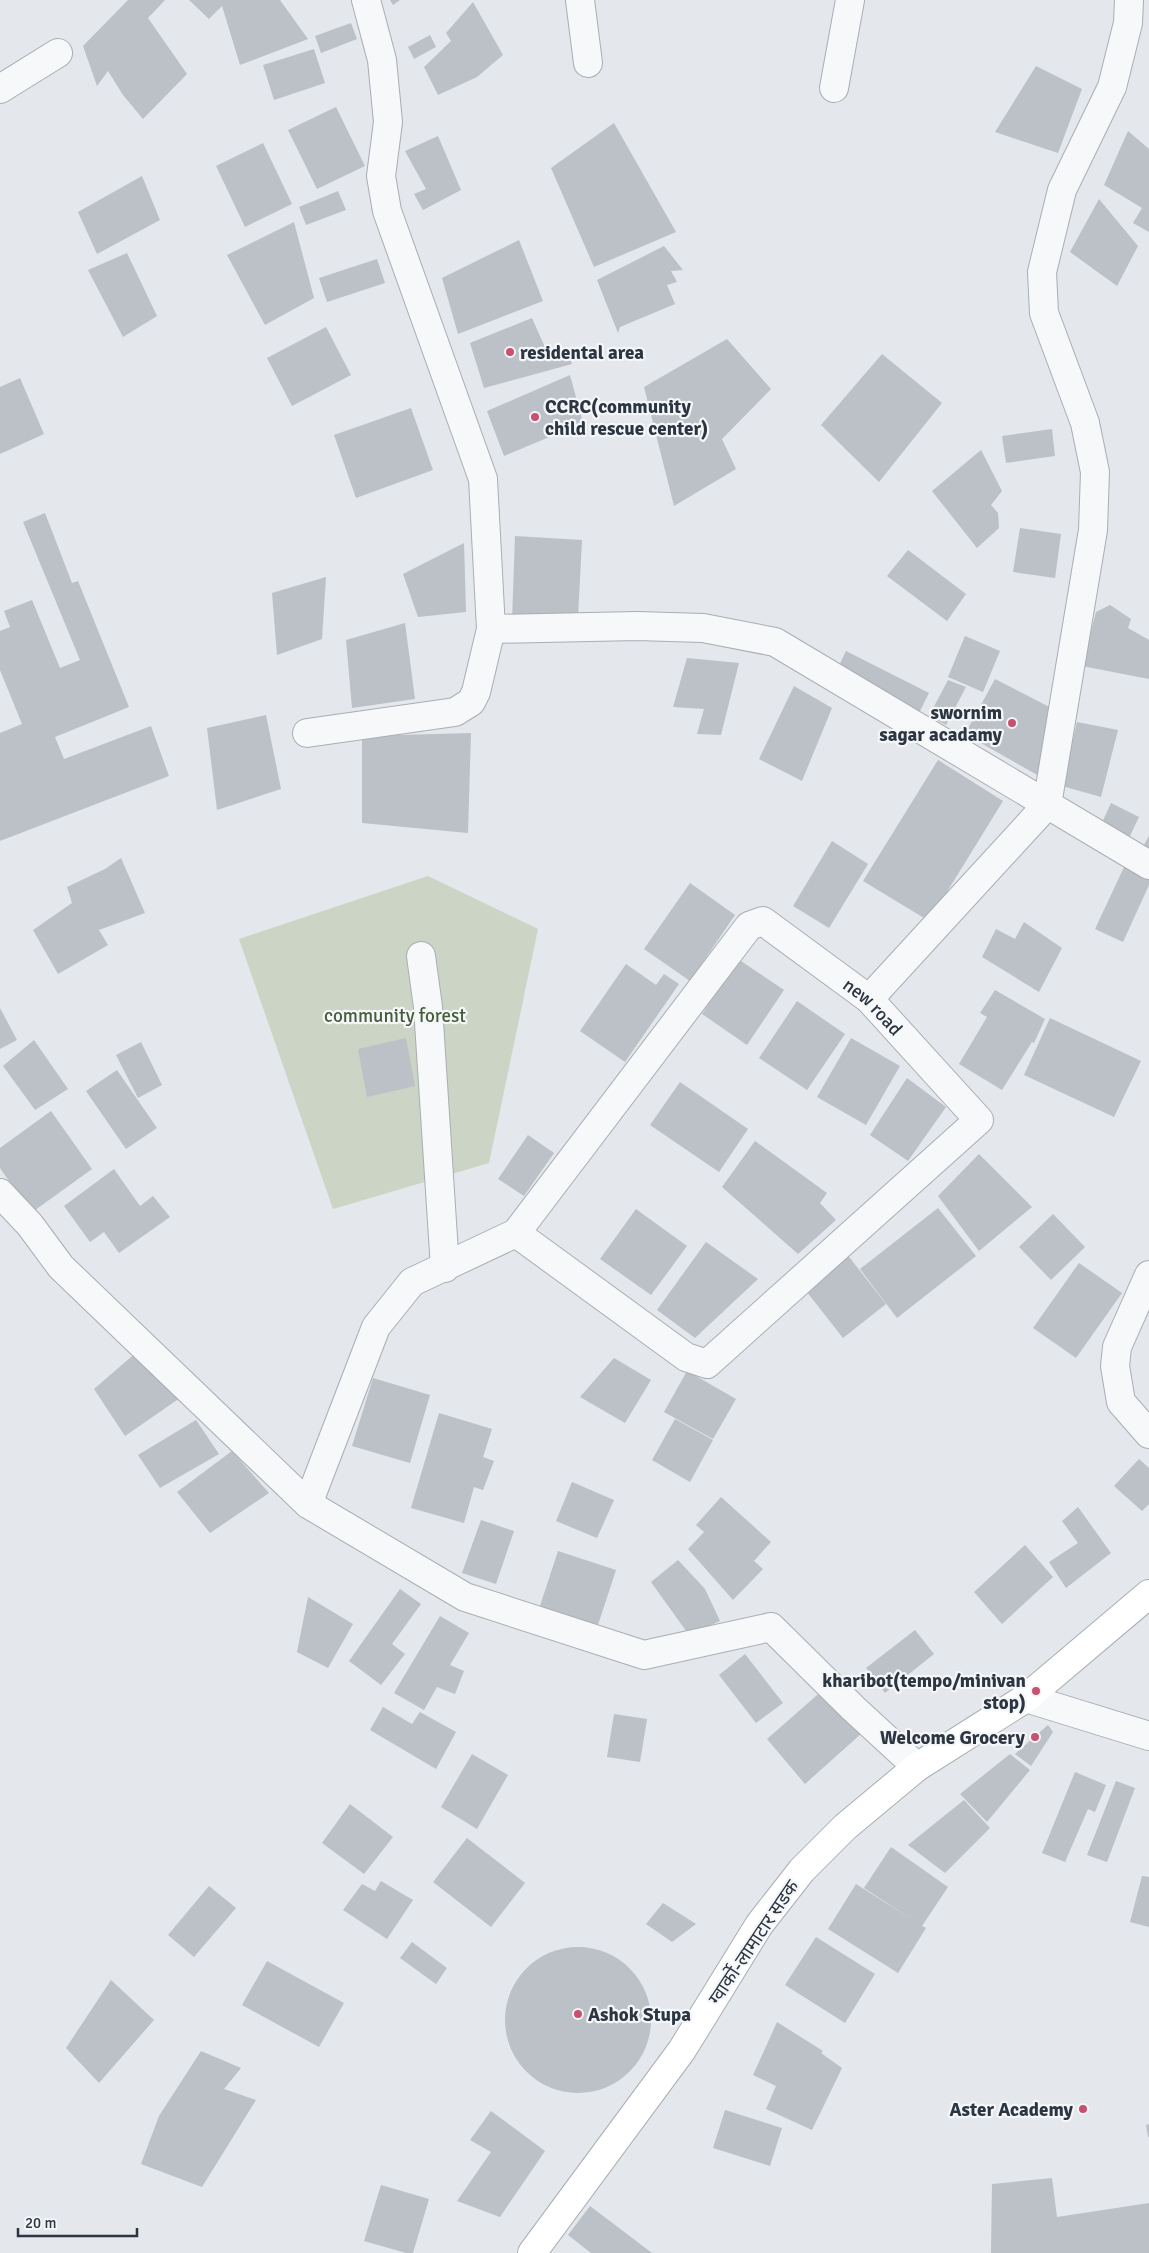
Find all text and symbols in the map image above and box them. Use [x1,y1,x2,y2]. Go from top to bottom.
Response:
place label: residental area [520,341,644,365]
marker: residental area [504,346,516,358]
place label: CCRC(community child rescue center) [545,395,708,441]
marker: CCRC(community child rescue center) [529,411,541,423]
place label: swornim sagar acadamy [879,701,1003,747]
marker: swornim sagar acadamy [1006,717,1018,729]
street label: new road [838,973,907,1041]
park label: community forest [324,1004,466,1028]
place label: kharibot(tempo/minivan stop) [822,1669,1026,1715]
marker: kharibot(tempo/minivan stop) [1030,1685,1042,1697]
place label: Welcome Grocery [880,1726,1026,1750]
marker: Welcome Grocery [1029,1731,1041,1743]
street label: ग्वार्को-लामाटार सडक [703,1875,805,2009]
place label: Ashok Stupa [588,2003,691,2027]
marker: Ashok Stupa [572,2008,584,2020]
place label: Aster Academy [949,2098,1074,2122]
marker: Aster Academy [1077,2103,1089,2115]
scale bar [18,2206,136,2238]
text: 20 m [25,2214,56,2232]

